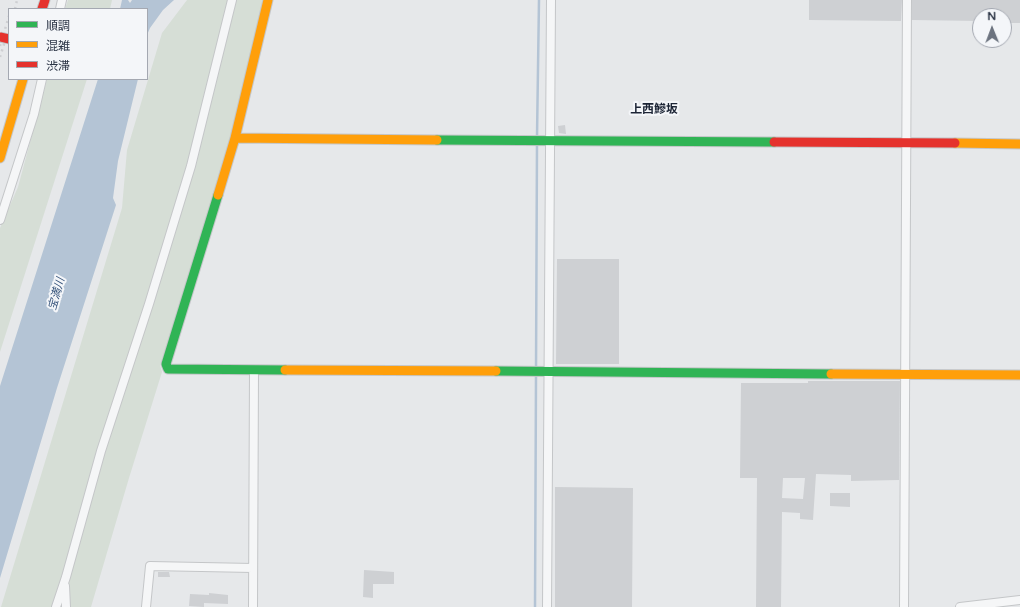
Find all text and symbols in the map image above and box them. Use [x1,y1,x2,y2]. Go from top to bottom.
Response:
legend [8,8,148,80]
north arrow [972,8,1012,48]
text: N [987,10,996,23]
text: 順調 [46,19,70,33]
text: 混雑 [46,39,70,53]
text: 渋滞 [46,59,70,73]
district label: 上西鰺坂 [630,103,678,117]
water label: 宝満川 [46,276,68,312]

